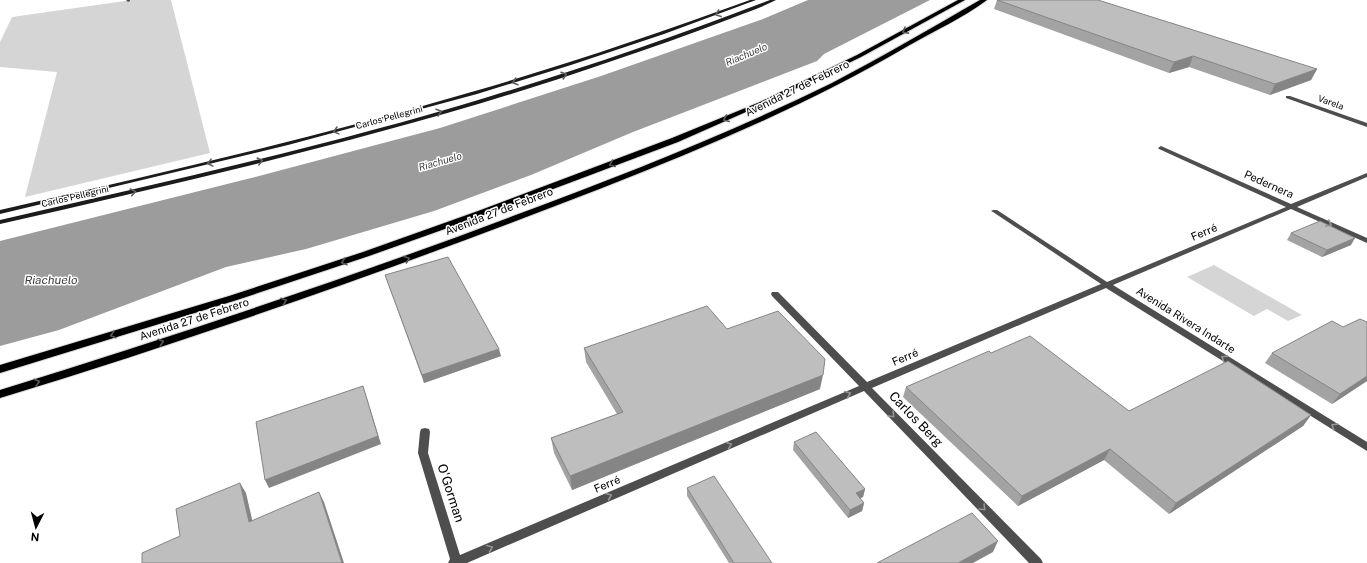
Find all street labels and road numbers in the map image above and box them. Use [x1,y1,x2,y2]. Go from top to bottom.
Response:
street label: Avenida 27 de Febrero [743,58,851,118]
street label: Varela [1317,92,1346,112]
street label: Carlos Pellegrini [354,103,424,131]
street label: Pedernera [1242,168,1296,200]
street label: Carlos Pellegrini [40,183,110,209]
street label: Avenida 27 de Febrero [443,185,555,237]
street label: Ferré [1189,221,1219,243]
street label: Avenida Rivera Indarte [1134,285,1238,355]
street label: Avenida 27 de Febrero [138,296,250,342]
street label: Ferré [890,346,920,368]
street label: Carlos Berg [886,388,946,450]
street label: O'Gorman [434,462,468,524]
street label: Ferré [592,473,622,495]

